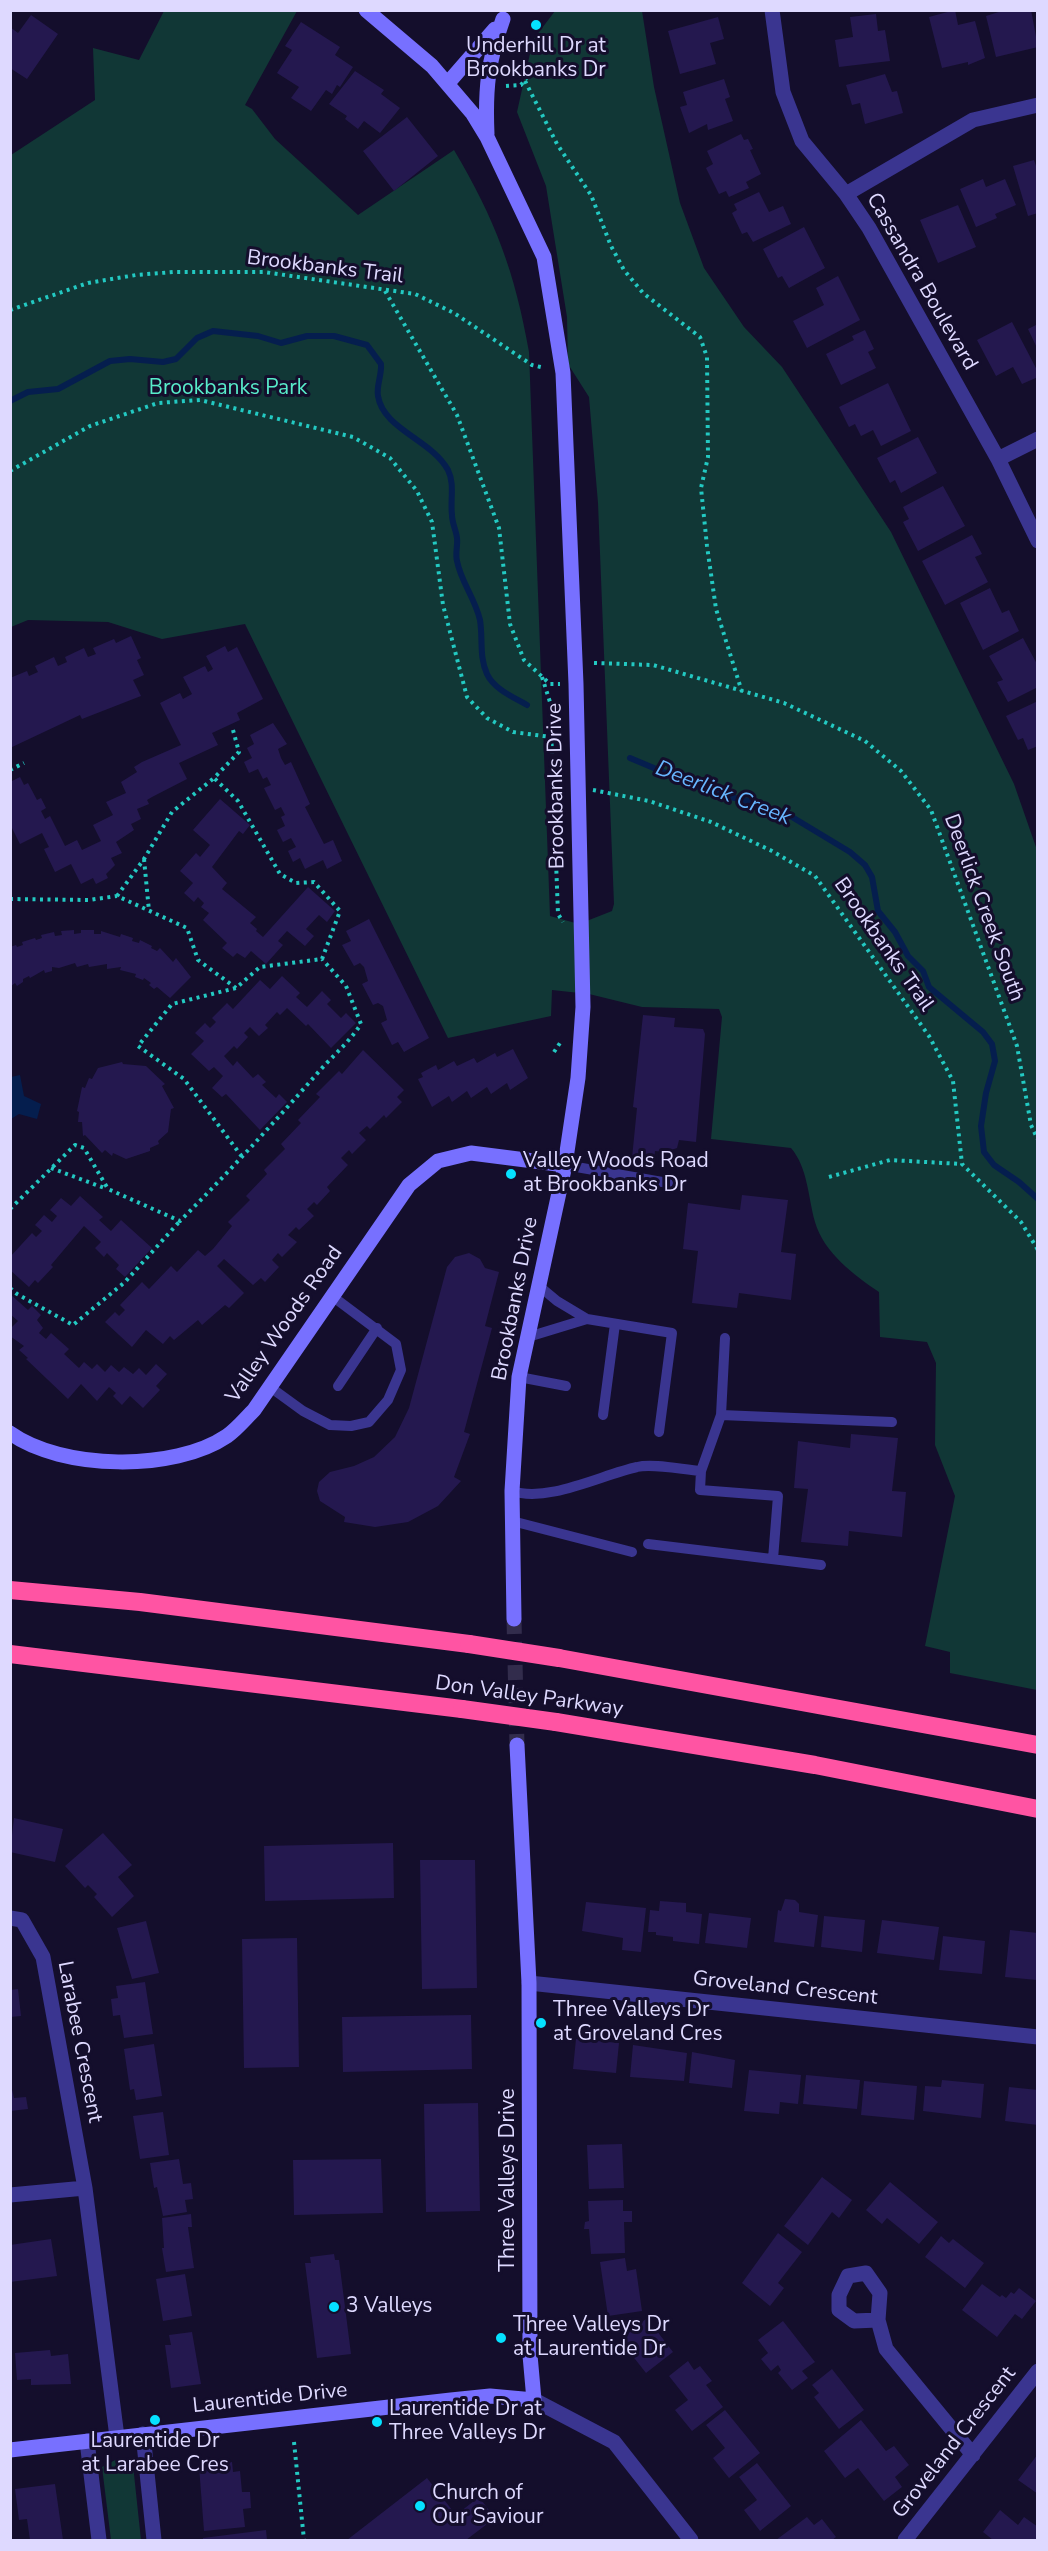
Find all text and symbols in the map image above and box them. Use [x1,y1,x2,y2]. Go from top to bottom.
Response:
marker: Underhill Dr at Brookbanks Dr [529,18,543,32]
place label: Underhill Dr at Brookbanks Dr [466,34,606,84]
street label: Cassandra Boulevard [860,189,982,375]
street label: Brookbanks Trail [245,246,405,290]
park label: Brookbanks Park [149,376,307,402]
street label: Brookbanks Drive [543,703,571,869]
water label: Deerlick Creek [652,756,794,832]
street label: Deerlick Creek South [937,811,1029,1005]
street label: Brookbanks Trail [828,873,938,1017]
place label: Valley Woods Road at Brookbanks Dr [523,1149,709,1199]
marker: Valley Woods Road at Brookbanks Dr [504,1167,518,1181]
street label: Brookbanks Drive [488,1215,544,1383]
street label: Valley Woods Road [221,1242,349,1408]
street label: Don Valley Parkway [433,1671,625,1723]
street label: Larabee Crescent [51,1959,107,2125]
street label: Groveland Crescent [691,1967,879,2011]
place label: Three Valleys Dr at Groveland Cres [553,1998,723,2048]
marker: Three Valleys Dr at Groveland Cres [534,2016,548,2030]
street label: Three Valleys Drive [496,2088,522,2272]
place label: 3 Valleys [346,2294,432,2320]
marker: 3 Valleys [327,2300,341,2314]
place label: Three Valleys Dr at Laurentide Dr [513,2313,670,2363]
marker: Three Valleys Dr at Laurentide Dr [494,2331,508,2345]
street label: Groveland Crescent [888,2362,1022,2524]
street label: Laurentide Drive [191,2378,349,2420]
place label: Laurentide Dr at Three Valleys Dr [389,2397,546,2447]
marker: Laurentide Dr at Larabee Cres [148,2413,162,2427]
marker: Laurentide Dr at Three Valleys Dr [370,2415,384,2429]
place label: Laurentide Dr at Larabee Cres [81,2429,229,2479]
place label: Church of Our Saviour [432,2481,543,2531]
marker: Church of Our Saviour [413,2499,427,2513]

